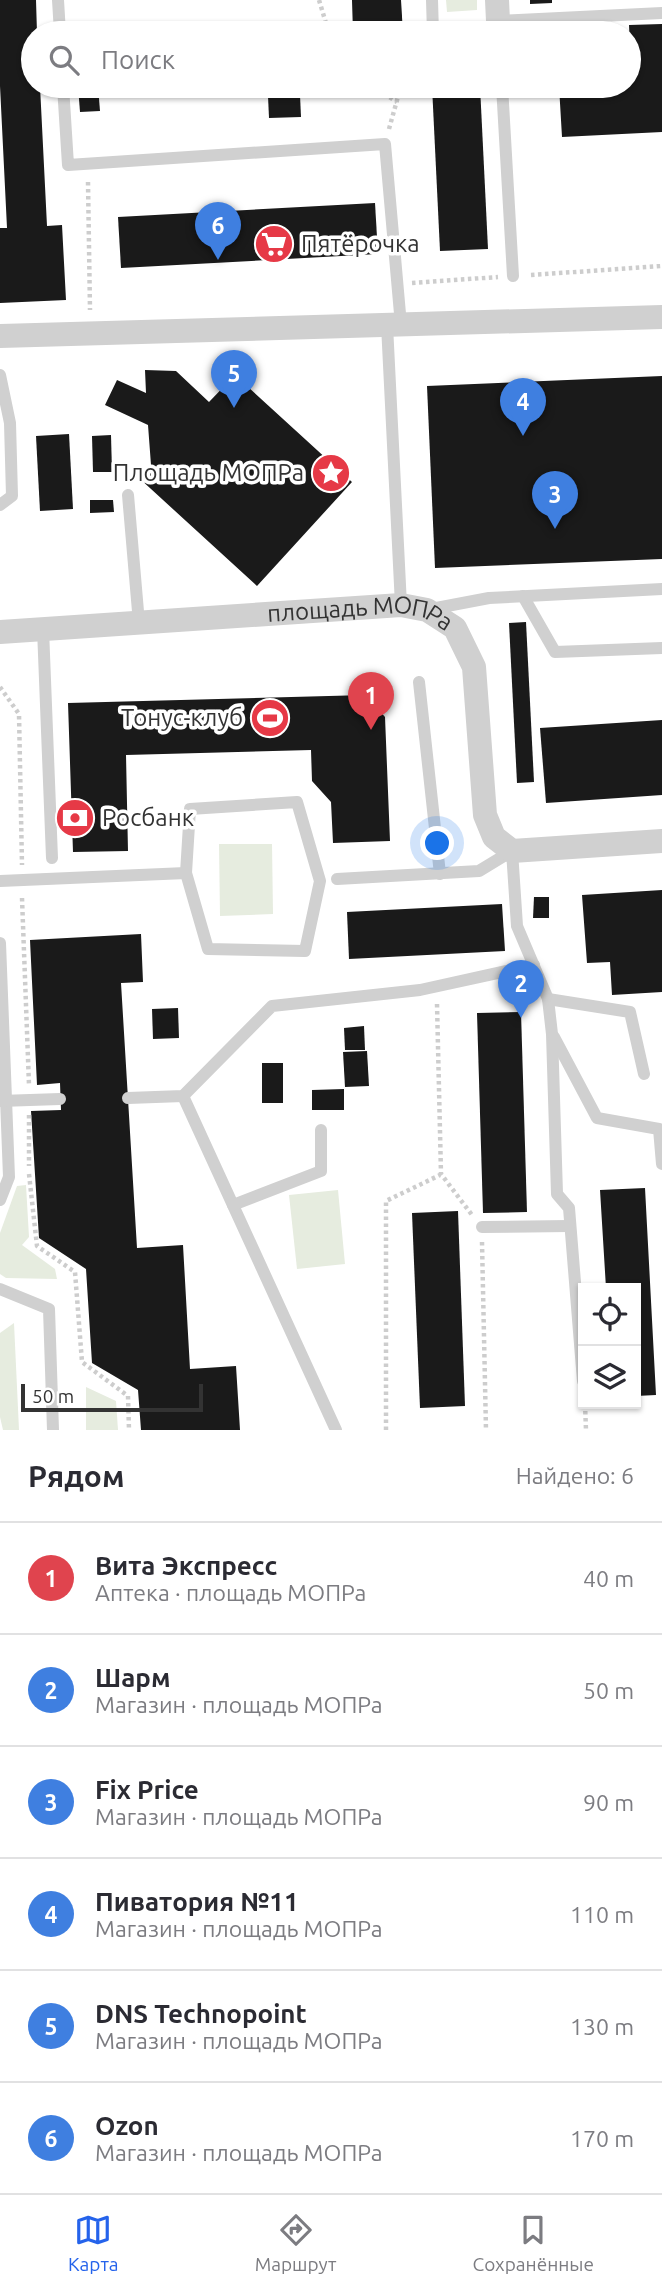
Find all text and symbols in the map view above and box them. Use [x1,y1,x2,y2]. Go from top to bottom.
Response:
search box [21,21,641,98]
icon: search [45,41,83,79]
text: Поиск [101,45,175,74]
pin: 6 [195,202,241,260]
supermarket icon: Пятёрочка [253,223,295,265]
place label: Пятёрочка [301,230,420,257]
pin: 5 [211,350,257,408]
pin: 4 [500,378,546,436]
place icon: Площадь МОПРа [310,452,352,494]
place label: Площадь МОПРа [113,459,304,486]
pin: 3 [532,471,578,529]
street label: площадь МОПРа [266,590,458,636]
pin: 1 [348,672,394,730]
sports icon: Тонус-клуб [249,697,291,739]
place label: Тонус-клуб [121,704,243,731]
bank icon: Росбанк [54,797,96,839]
place label: Росбанк [102,804,194,831]
your location [420,826,454,860]
pin: 2 [498,960,544,1018]
map controls [578,1283,641,1409]
button: locate [578,1283,641,1346]
button: layers [578,1346,641,1409]
scale bar [21,1381,203,1413]
text: 50 m [32,1385,74,1407]
text: Рядом [28,1459,124,1493]
text: Найдено: 6 [516,1463,634,1488]
text: Вита Экспресс [95,1551,277,1580]
text: 1 [45,1566,57,1591]
text: 40 m [583,1566,634,1591]
text: Аптека · площадь МОПРа [95,1580,366,1605]
text: Шарм [95,1663,170,1692]
text: 2 [45,1678,57,1703]
text: 50 m [583,1678,634,1703]
text: Магазин · площадь МОПРа [95,1692,383,1717]
text: Fix Price [95,1775,199,1804]
text: 3 [45,1790,57,1815]
text: 90 m [583,1790,634,1815]
text: Магазин · площадь МОПРа [95,1804,383,1829]
text: Пиватория №11 [95,1887,299,1916]
text: 4 [45,1902,57,1927]
text: 110 m [570,1902,634,1927]
text: Магазин · площадь МОПРа [95,1916,383,1941]
text: DNS Technopoint [95,1999,307,2028]
text: 5 [45,2014,57,2039]
text: 130 m [570,2014,634,2039]
text: Магазин · площадь МОПРа [95,2028,383,2053]
text: Ozon [95,2111,159,2140]
text: 6 [45,2126,57,2151]
text: 170 m [570,2126,634,2151]
text: Магазин · площадь МОПРа [95,2140,383,2165]
tab: Карта [68,2211,119,2275]
tab: Маршрут [255,2211,337,2275]
tab: Сохранённые [473,2211,594,2275]

